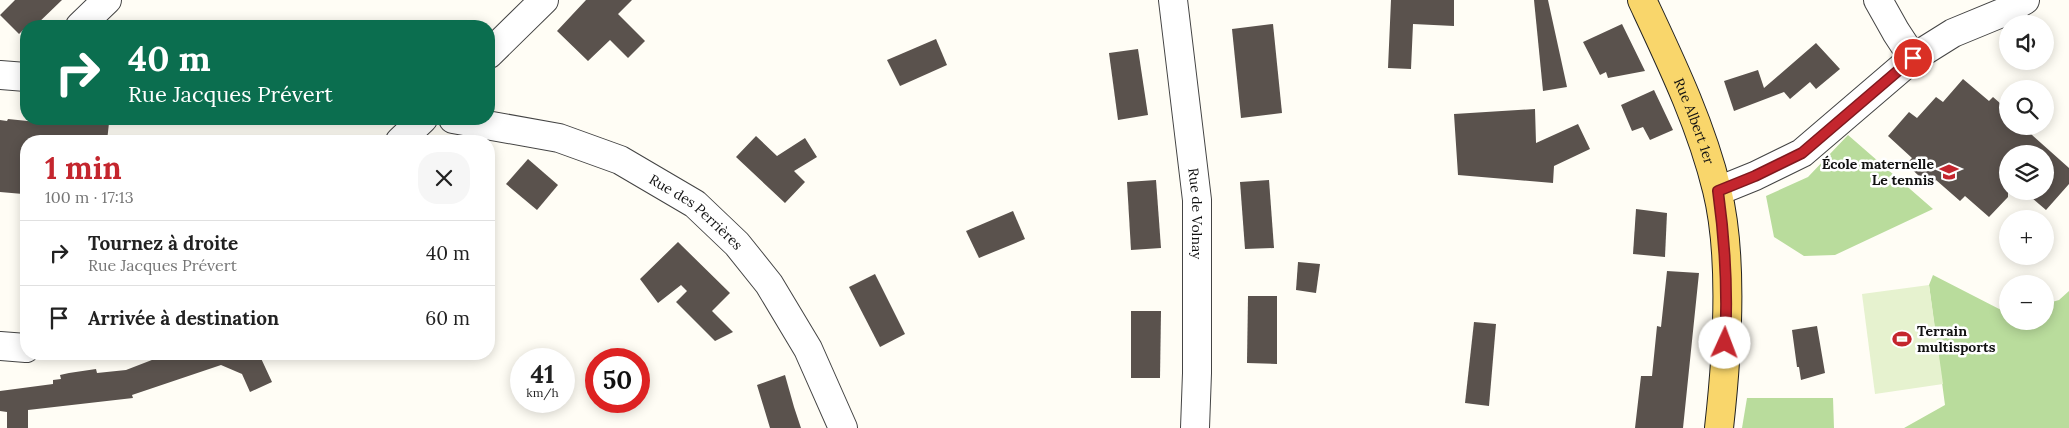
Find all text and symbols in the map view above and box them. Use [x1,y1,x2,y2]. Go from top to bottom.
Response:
map controls [1999,15,2054,330]
button: sound [1999,15,2054,70]
text: 40 m [128,36,211,81]
pin [1892,37,1934,79]
icon: right [45,40,110,105]
icon: arrive [1899,44,1927,72]
street label: Rue Albert 1er [1670,75,1718,166]
text: Rue Jacques Prévert [128,80,333,108]
button: search [1999,80,2054,135]
button: layers [1999,145,2054,200]
text: 1 min [45,149,122,187]
button: close [418,152,470,204]
place label: École maternelle Le tennis [1822,155,1934,189]
school or university icon: École maternelle Le tennis [1938,161,1960,183]
street label: Rue de Volnay [1184,167,1206,260]
street label: Rue des Perrières [646,170,747,253]
text: 100 m · 17:13 [45,187,134,207]
button: + [1999,210,2054,265]
text: Tournez à droite [88,231,238,255]
icon: right [45,239,73,267]
text: 40 m [426,241,470,265]
text: Rue Jacques Prévert [88,255,237,275]
button: − [1999,275,2054,330]
icon: arrive [45,304,73,332]
text: Arrivée à destination [88,306,279,330]
text: 60 m [425,306,470,330]
position arrow [1698,316,1750,368]
place label: Terrain multisports [1917,322,1996,356]
sports icon: Terrain multisports [1891,328,1913,350]
speed limit sign: 50 [585,348,650,413]
text: 41 [531,358,554,390]
text: km/h [526,385,559,400]

